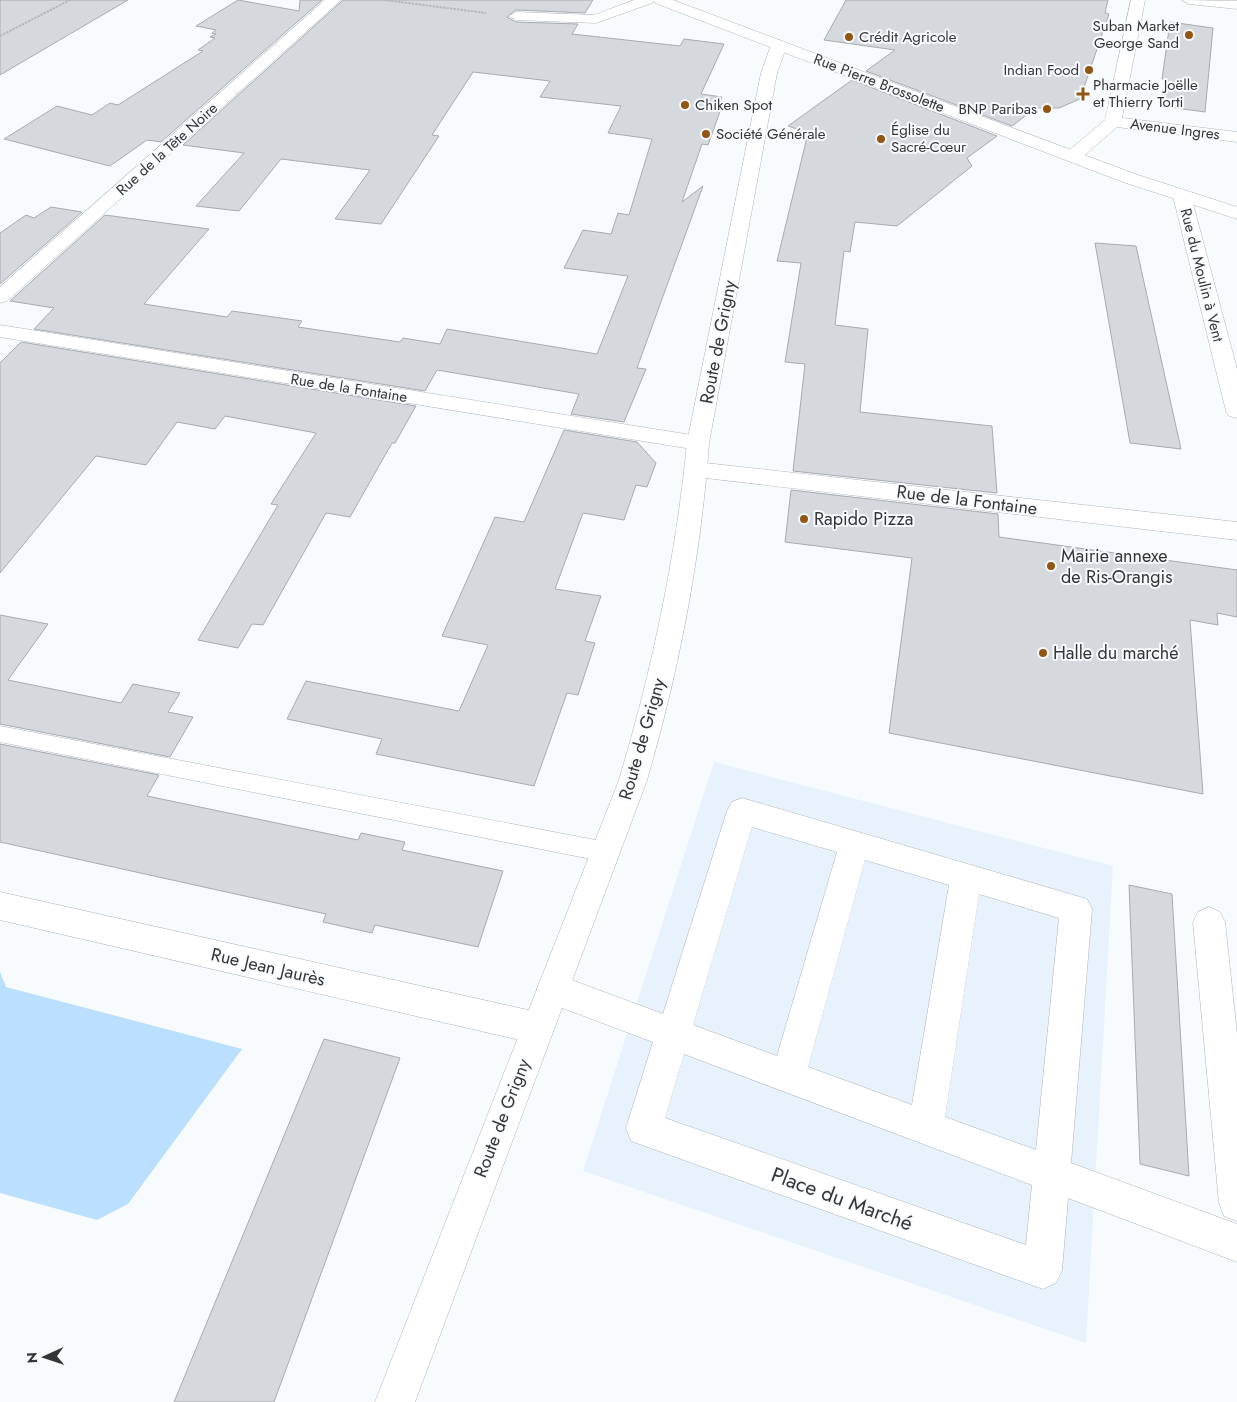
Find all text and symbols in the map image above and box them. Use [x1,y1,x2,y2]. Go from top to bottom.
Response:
place label: Suban Market George Sand [1093,15,1179,54]
place label: Crédit Agricole [859,26,957,48]
marker: Suban Market George Sand [1183,29,1195,41]
marker: Crédit Agricole [843,31,855,43]
street label: Rue Pierre Brossolette [810,48,948,118]
place label: Indian Food [1003,59,1079,81]
marker: Indian Food [1083,64,1095,76]
place label: Pharmacie Joëlle et Thierry Torti [1093,74,1198,113]
marker: Pharmacie Joëlle et Thierry Torti [1077,88,1089,100]
place label: Chiken Spot [695,94,772,116]
street label: Rue de la Tête Noire [111,97,223,201]
place label: BNP Paribas [958,98,1037,120]
marker: Chiken Spot [679,99,691,111]
marker: BNP Paribas [1041,103,1053,115]
street label: Avenue Ingres [1129,113,1221,145]
place label: Église du Sacré-Cœur [891,119,967,158]
place label: Société Générale [716,123,826,145]
marker: Société Générale [700,128,712,140]
marker: Église du Sacré-Cœur [875,133,887,145]
street label: Rue du Moulin à Vent [1175,206,1229,345]
street label: Route de Grigny [693,278,743,406]
street label: Rue de la Fontaine [289,368,409,408]
street label: Rue de la Fontaine [895,478,1039,522]
place label: Rapido Pizza [814,506,913,532]
marker: Rapido Pizza [798,513,810,525]
place label: Mairie annexe de Ris-Orangis [1061,543,1172,590]
marker: Mairie annexe de Ris-Orangis [1045,560,1057,572]
place label: Halle du marché [1053,640,1179,666]
marker: Halle du marché [1037,647,1049,659]
street label: Route de Grigny [612,675,672,803]
street label: Rue Jean Jaurès [208,941,328,993]
street label: Route de Grigny [467,1055,537,1181]
street label: Place du Marché [767,1159,917,1239]
north arrow [20,1332,70,1382]
text: N [22,1352,42,1364]

